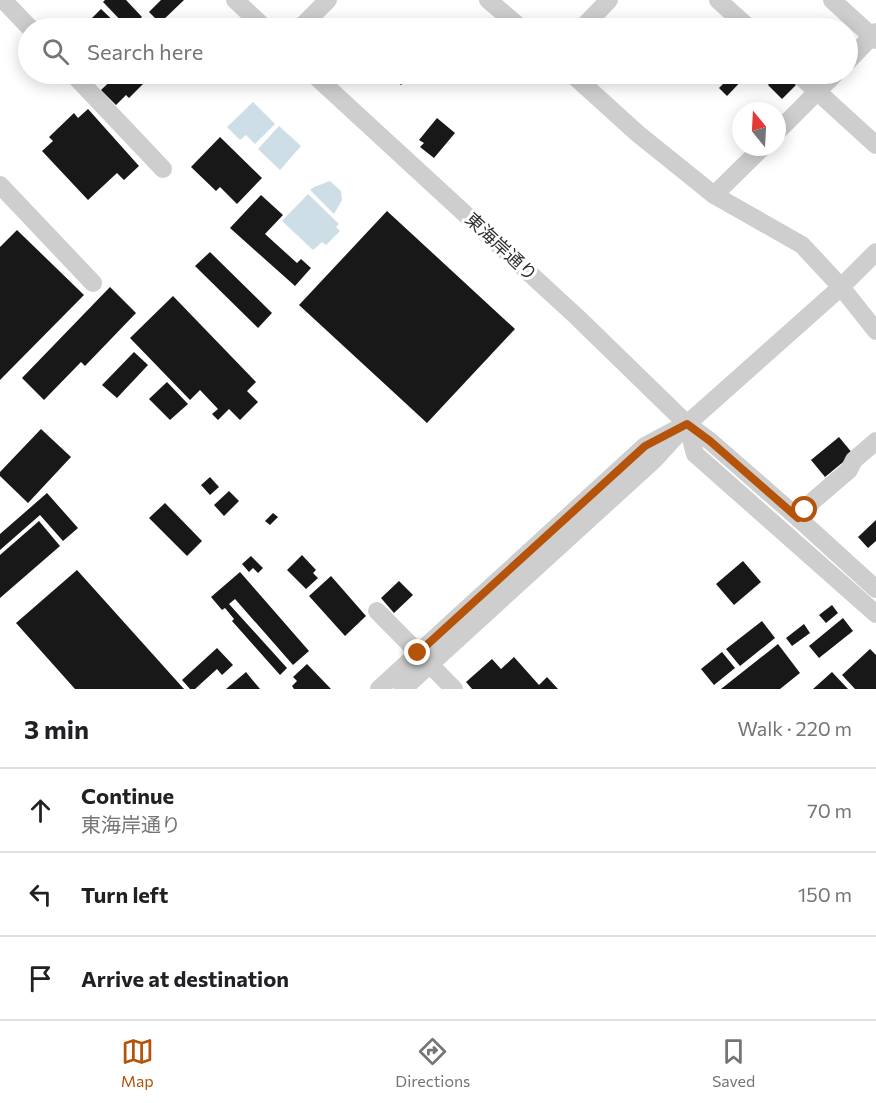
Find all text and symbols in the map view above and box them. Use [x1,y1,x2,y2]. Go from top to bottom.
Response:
search box [18,18,858,84]
icon: search [39,35,72,68]
text: Search here [87,38,203,65]
north arrow [732,102,786,156]
street label: 東海岸通り [461,208,542,285]
route start [791,496,817,522]
route end [404,639,430,665]
text: 3 min [24,713,89,744]
text: Walk · 220 m [737,716,852,740]
text: Continue [81,782,174,809]
icon: ahead [24,794,57,827]
text: 70 m [807,798,852,822]
text: 東海岸通り [81,812,181,836]
icon: left [24,878,57,911]
text: Turn left [81,881,168,908]
text: 150 m [798,882,852,906]
icon: arrive [24,962,57,995]
text: Arrive at destination [81,965,289,992]
tab: Map [121,1035,154,1090]
tab: Directions [395,1035,470,1090]
tab: Saved [712,1035,755,1090]

